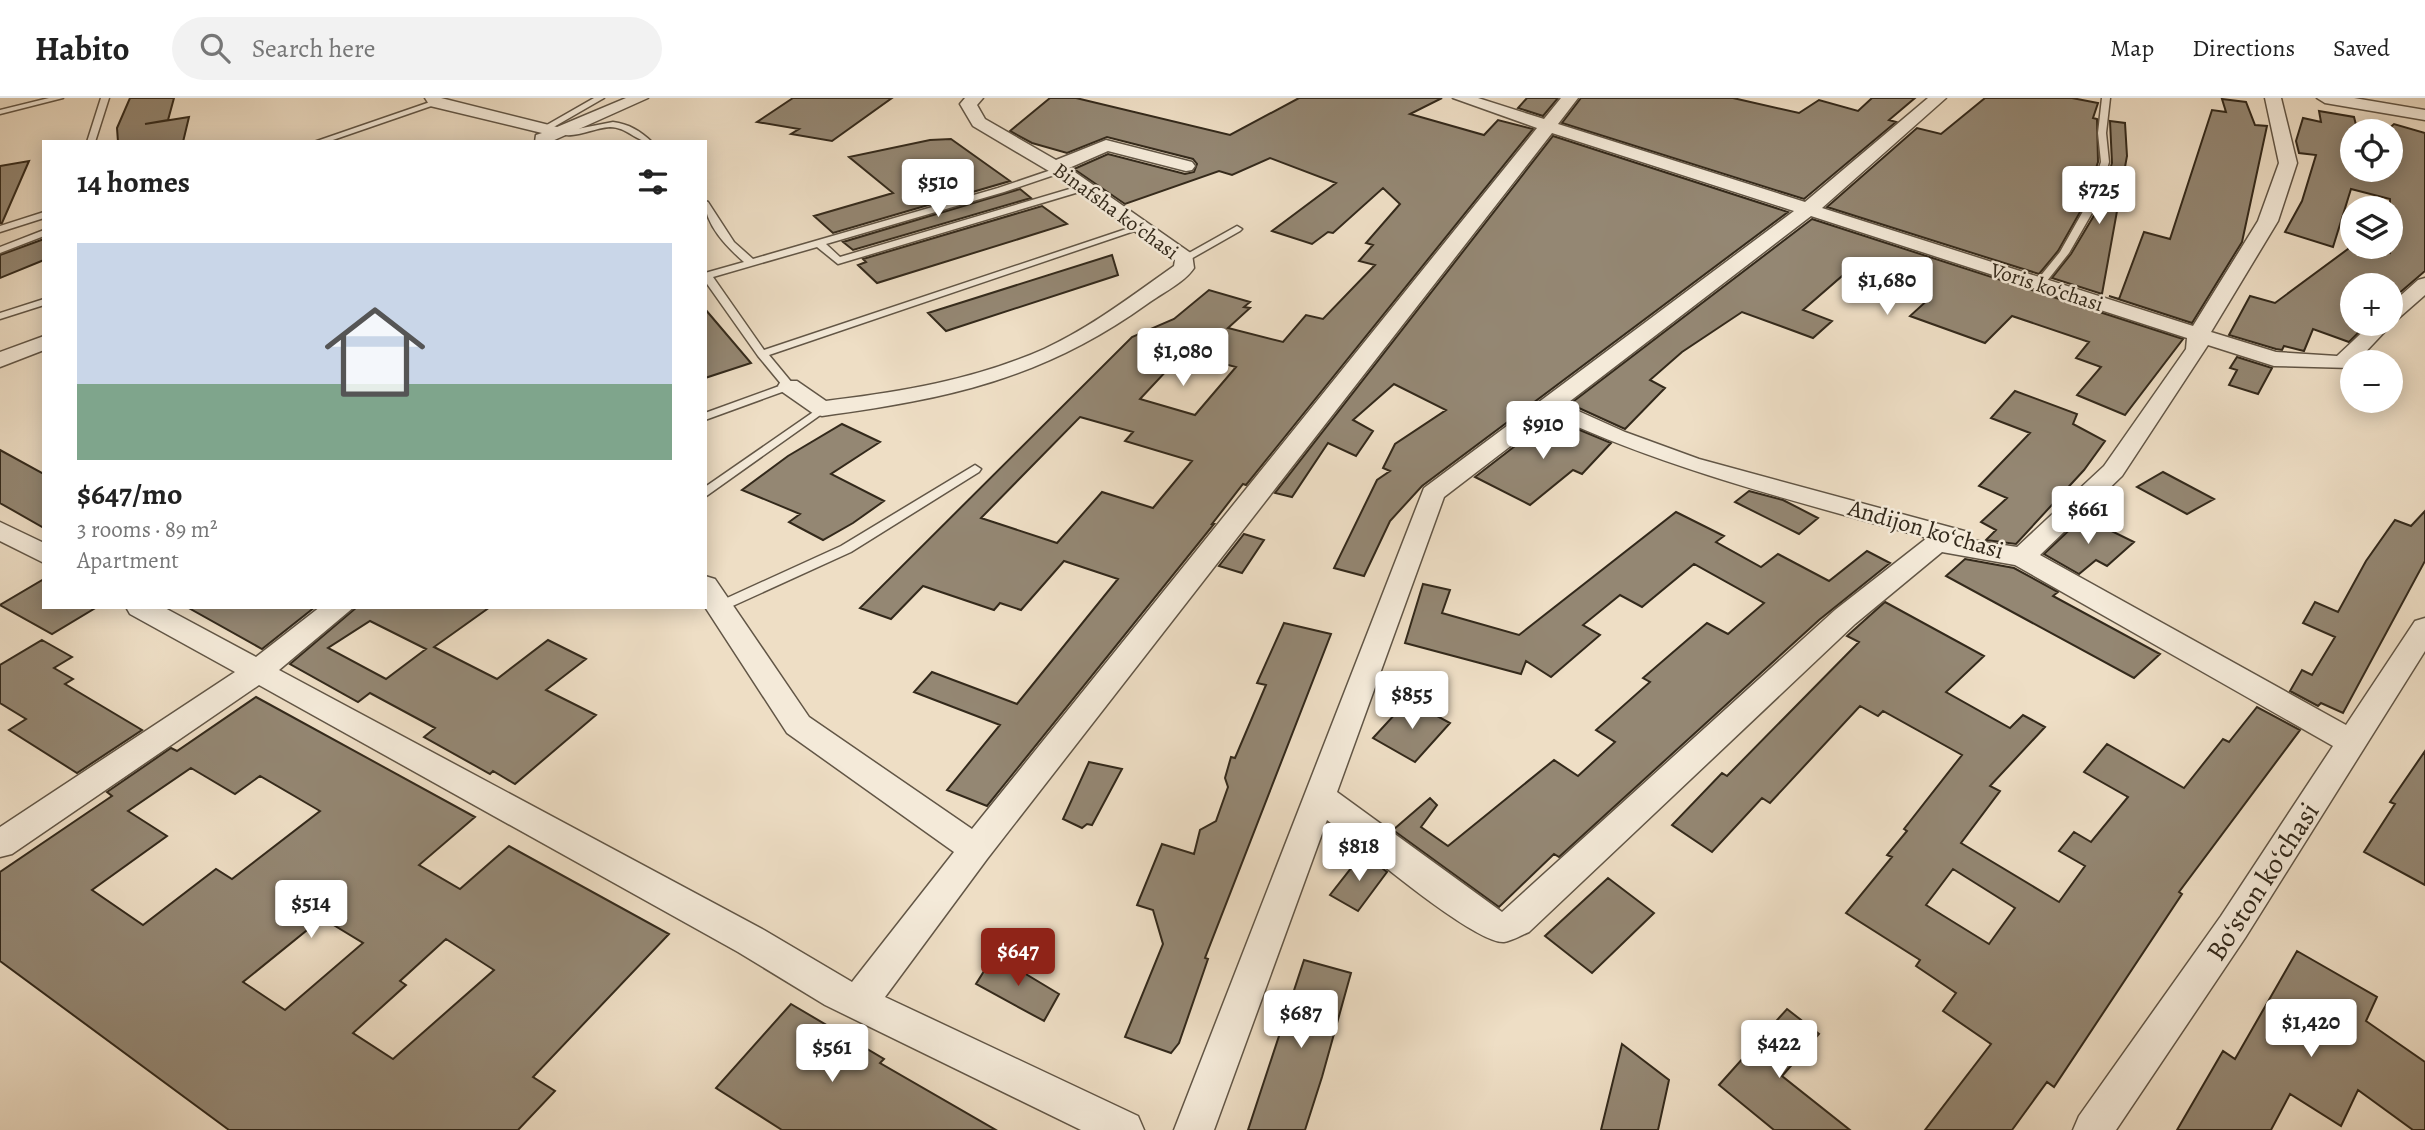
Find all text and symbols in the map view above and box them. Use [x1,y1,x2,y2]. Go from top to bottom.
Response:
search box [172,17,662,80]
text: Habito [35,26,130,71]
icon: search [196,29,234,67]
text: Search here [252,31,375,66]
text: Map [2110,32,2154,64]
text: Directions [2192,32,2295,64]
text: Saved [2333,32,2390,64]
map controls [2340,119,2403,413]
button: locate [2340,119,2403,182]
street label: Binafsha koʻchasi [1048,156,1184,266]
pin: $510 [897,159,979,219]
text: 14 homes [77,162,190,202]
icon: filters [634,163,672,201]
text: $510 [918,166,958,197]
pin: $725 [2058,166,2140,226]
text: $725 [2078,173,2120,204]
button: layers [2340,196,2403,259]
street label: Voris koʻchasi [1986,255,2107,318]
pin: $1,680 [1830,258,1944,317]
text: $1,680 [1858,264,1916,295]
button: + [2340,273,2403,336]
icon: home [312,289,438,415]
pin: $1,080 [1126,328,1240,388]
text: $1,080 [1153,335,1213,366]
button: − [2340,350,2403,413]
pin: $910 [1502,402,1584,461]
text: $910 [1522,408,1564,439]
text: $647/mo [77,474,182,514]
pin: $661 [2047,486,2129,546]
street label: Andijon koʻchasi [1844,491,2008,566]
text: $661 [2068,493,2108,524]
text: 3 rooms · 89 m² [77,514,218,545]
text: Apartment [77,545,179,576]
pin: $855 [1371,672,1453,731]
text: $855 [1391,678,1433,709]
street label: Boʻston koʻchasi [2197,795,2328,968]
pin: $818 [1318,824,1400,883]
text: $818 [1338,830,1380,861]
pin: $514 [270,880,352,940]
text: $514 [291,887,331,918]
pin: $647 [977,928,1059,988]
text: $647 [997,935,1039,966]
pin: $687 [1260,990,1342,1050]
text: $687 [1280,997,1322,1028]
pin: $1,420 [2254,1000,2368,1059]
text: $1,420 [2282,1006,2340,1037]
pin: $422 [1738,1020,1820,1080]
pin: $561 [791,1024,873,1084]
text: $422 [1757,1027,1801,1058]
text: $561 [812,1031,852,1062]

